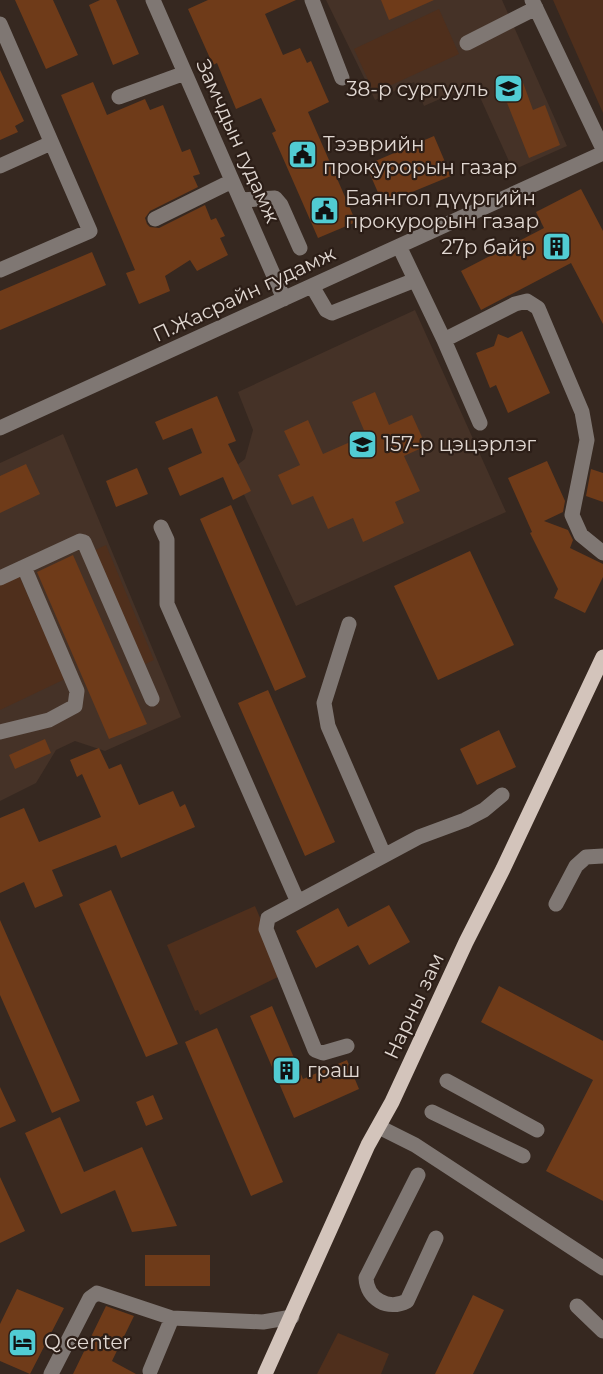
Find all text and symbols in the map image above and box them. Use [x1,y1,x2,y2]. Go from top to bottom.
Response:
street label: Замчдын гудамж [191,55,285,227]
school or university icon: 38-р сургууль [493,73,525,105]
place label: 38-р сургууль [346,77,488,101]
place label: Тээврийн прокурорын газар [323,132,517,179]
public building icon: Тээврийн прокурорын газар [286,139,318,171]
place label: Баянгол дүүргийн прокурорын газар [345,186,539,233]
public building icon: Баянгол дүүргийн прокурорын газар [308,194,340,226]
building icon: 27р байр [540,231,572,263]
place label: 27р байр [441,235,535,259]
street label: П.Жасрайн гудамж [149,241,339,347]
school or university icon: 157-р цэцэрлэг [346,428,378,460]
place label: 157-р цэцэрлэг [383,432,537,456]
street label: Нарны зам [379,949,449,1063]
building icon: граш [270,1054,302,1086]
place label: граш [307,1058,360,1082]
hotel icon: Q center [7,1326,39,1358]
place label: Q center [44,1330,131,1354]

